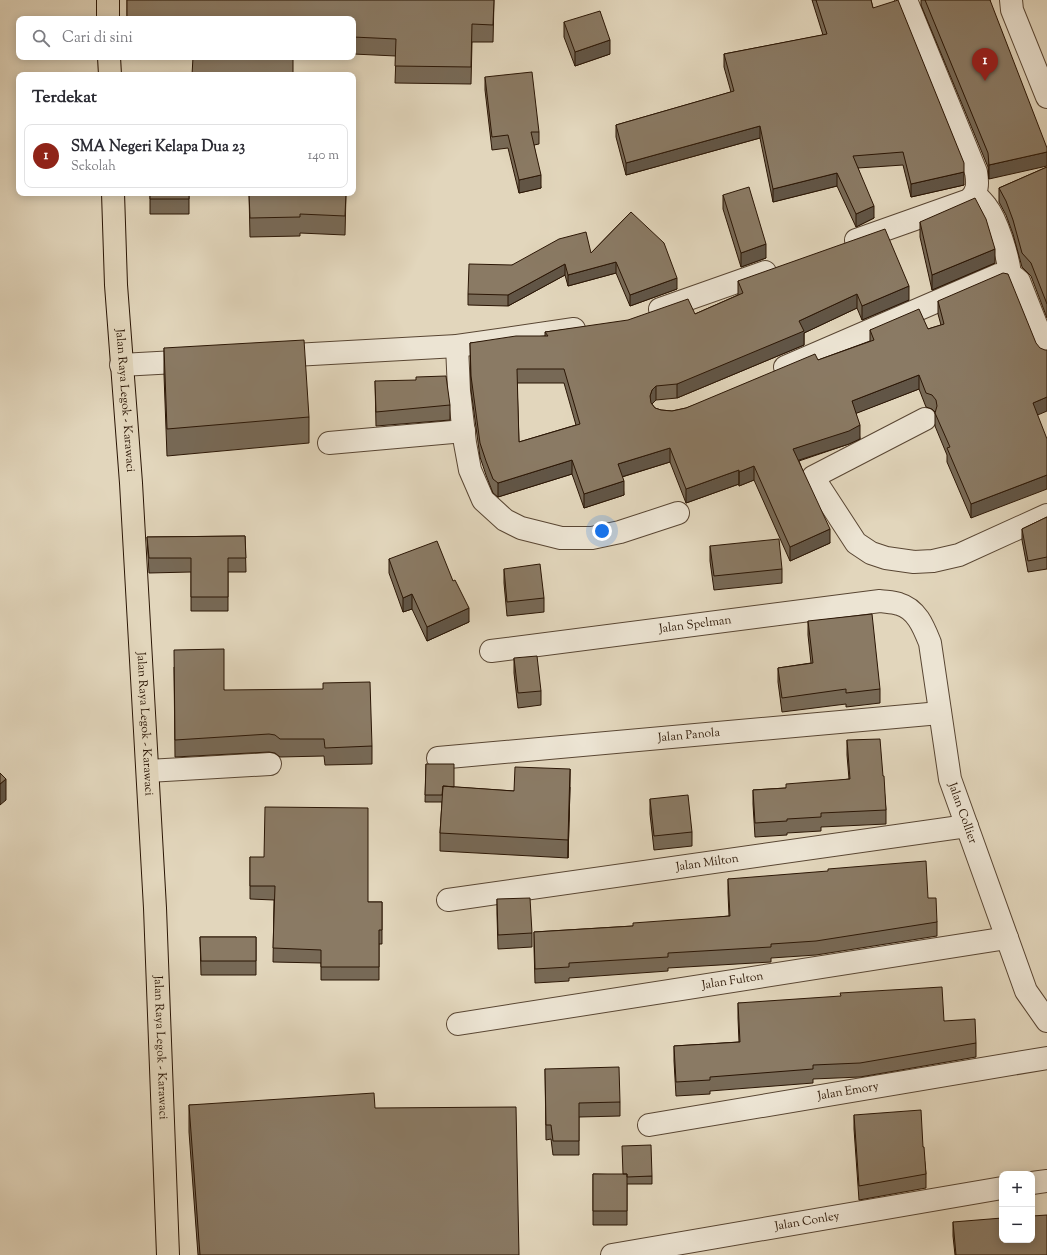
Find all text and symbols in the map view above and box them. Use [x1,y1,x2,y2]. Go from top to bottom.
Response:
search box [16,16,356,60]
icon: search [30,27,52,49]
text: Cari di sini [62,28,133,49]
pin: 1 [972,48,998,81]
text: Terdekat [32,86,97,110]
text: SMA Negeri Kelapa Dua 23 [71,137,245,158]
text: 1 [44,147,48,165]
text: 140 m [308,147,339,165]
text: Sekolah [71,158,116,176]
street label: Jalan Raya Legok - Karawaci [110,327,139,474]
your location [592,521,612,541]
street label: Jalan Spelman [657,611,733,638]
street label: Jalan Raya Legok - Karawaci [132,651,158,797]
street label: Jalan Panola [656,724,721,747]
street label: Jalan Collier [943,779,982,847]
street label: Jalan Milton [674,850,740,877]
street label: Jalan Fulton [700,967,765,995]
street label: Jalan Raya Legok - Karawaci [149,974,172,1120]
street label: Jalan Emory [815,1077,880,1106]
map controls [999,1171,1035,1243]
button: + [999,1171,1035,1207]
street label: Jalan Conley [772,1207,841,1236]
button: − [999,1207,1035,1243]

